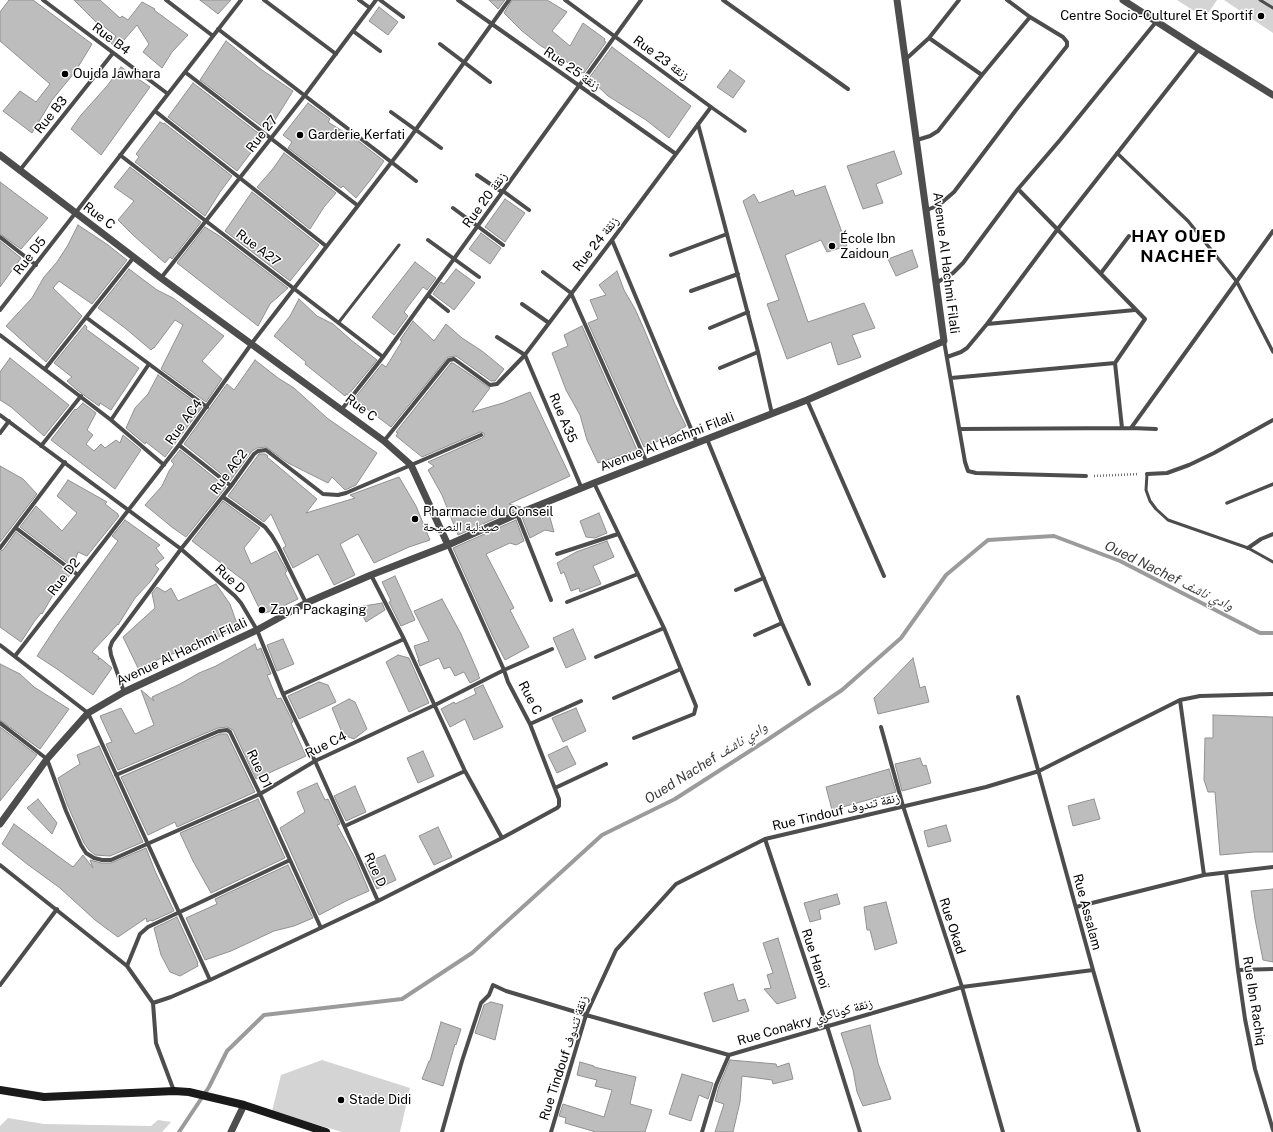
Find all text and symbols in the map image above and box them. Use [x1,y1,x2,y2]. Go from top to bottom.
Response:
place label: Centre Socio-Culturel Et Sportif [1060,8,1253,24]
marker: Centre Socio-Culturel Et Sportif [1256,11,1266,21]
street label: Rue B4 [89,20,133,58]
street label: Rue 23 زنقة [630,32,692,84]
street label: Rue 25 زنقة [541,44,603,94]
place label: Oujda Jawhara [73,66,160,82]
marker: Oujda Jawhara [60,69,70,79]
street label: Rue B3 [31,93,71,137]
street label: Rue 27 [243,113,281,155]
place label: Garderie Kerfati [308,127,405,143]
marker: Garderie Kerfati [295,130,305,140]
street label: Rue 20 زنقة [460,169,510,231]
street label: Avenue Al Hachmi Filali [930,191,962,335]
street label: Rue C [80,199,118,233]
street label: Rue 24 زنقة [570,213,622,275]
street label: Rue A27 [233,226,283,270]
district label: HAY OUED NACHEF [1131,227,1227,267]
place label: École Ibn Zaidoun [840,231,895,262]
street label: Rue D5 [10,234,50,278]
marker: École Ibn Zaidoun [827,241,837,251]
street label: Rue C [342,391,380,425]
street label: Rue A35 [546,391,580,445]
street label: Rue AC4 [162,396,206,448]
street label: Avenue Al Hachmi Filali [598,409,736,475]
street label: Rue AC2 [207,446,251,498]
place label: Pharmacie du Conseil صيدلية النصيحة [423,504,554,535]
marker: Pharmacie du Conseil صيدلية النصيحة [410,514,420,524]
water label: Oued Nachef وادي ناشف [1102,537,1236,615]
street label: Rue D2 [44,555,84,599]
street label: Rue D [212,561,248,597]
place label: Zayn Packaging [270,602,367,618]
marker: Zayn Packaging [257,605,267,615]
street label: Avenue Al Hachmi Filali [114,615,250,689]
street label: Rue C [515,679,545,717]
water label: Oued Nachef وادي ناشف [642,718,770,808]
street label: Rue C4 [303,728,349,762]
street label: Rue D1 [243,747,275,791]
street label: Rue Tindouf زنقة تندوف [771,790,901,834]
street label: Rue D [361,850,389,890]
street label: Rue Assalam [1069,872,1105,952]
street label: Rue Okad [936,896,968,956]
street label: Rue Hanoï [798,927,832,991]
street label: Rue Ibn Rachiq [1239,955,1269,1047]
street label: Rue Tindouf زنقة تندوف [536,994,592,1122]
street label: Rue Conakry زنقة كوناكري [736,995,874,1049]
place label: Stade Didi [349,1092,411,1108]
marker: Stade Didi [336,1095,346,1105]

